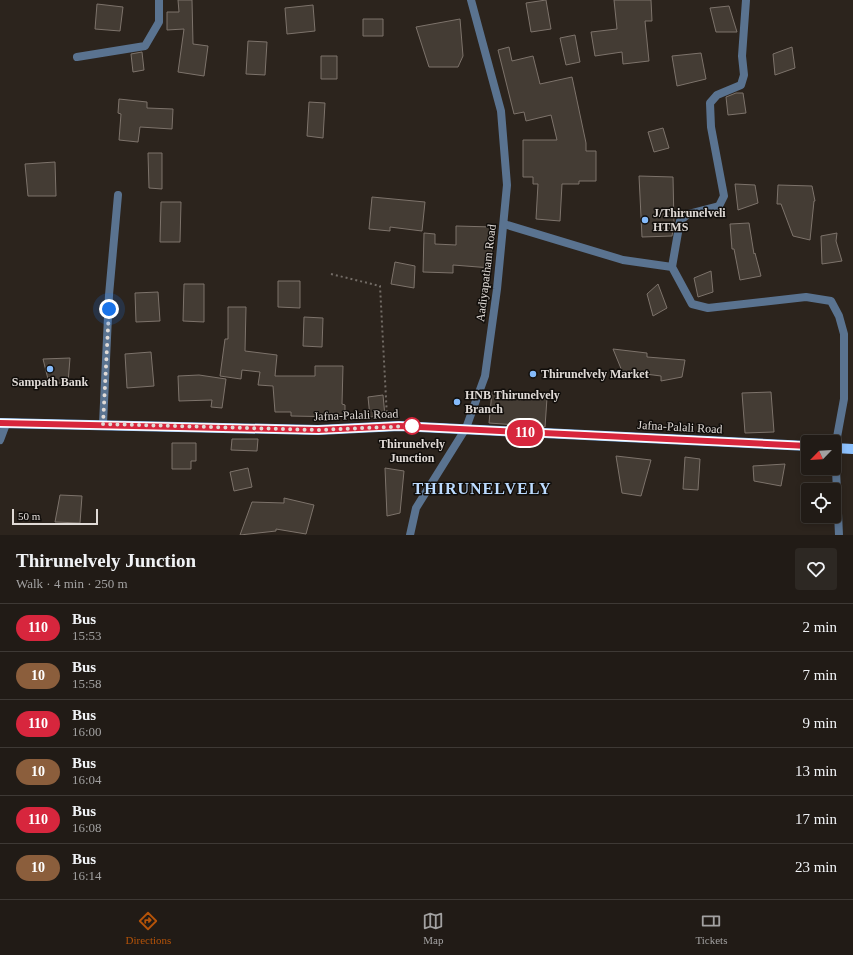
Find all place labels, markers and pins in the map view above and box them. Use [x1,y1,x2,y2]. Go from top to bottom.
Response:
place label: J/Thirunelveli HTMS [653,206,726,234]
marker: J/Thirunelveli HTMS [640,215,650,225]
marker: Sampath Bank [45,364,55,374]
place label: Thirunelvely Market [541,367,649,381]
marker: Thirunelvely Market [528,369,538,379]
place label: Sampath Bank [12,375,89,389]
place label: HNB Thirunelvely Branch [465,388,560,416]
marker: HNB Thirunelvely Branch [452,397,462,407]
marker: Thirunelvely Junction [403,417,421,435]
place label: Thirunelvely Junction [379,437,445,465]

